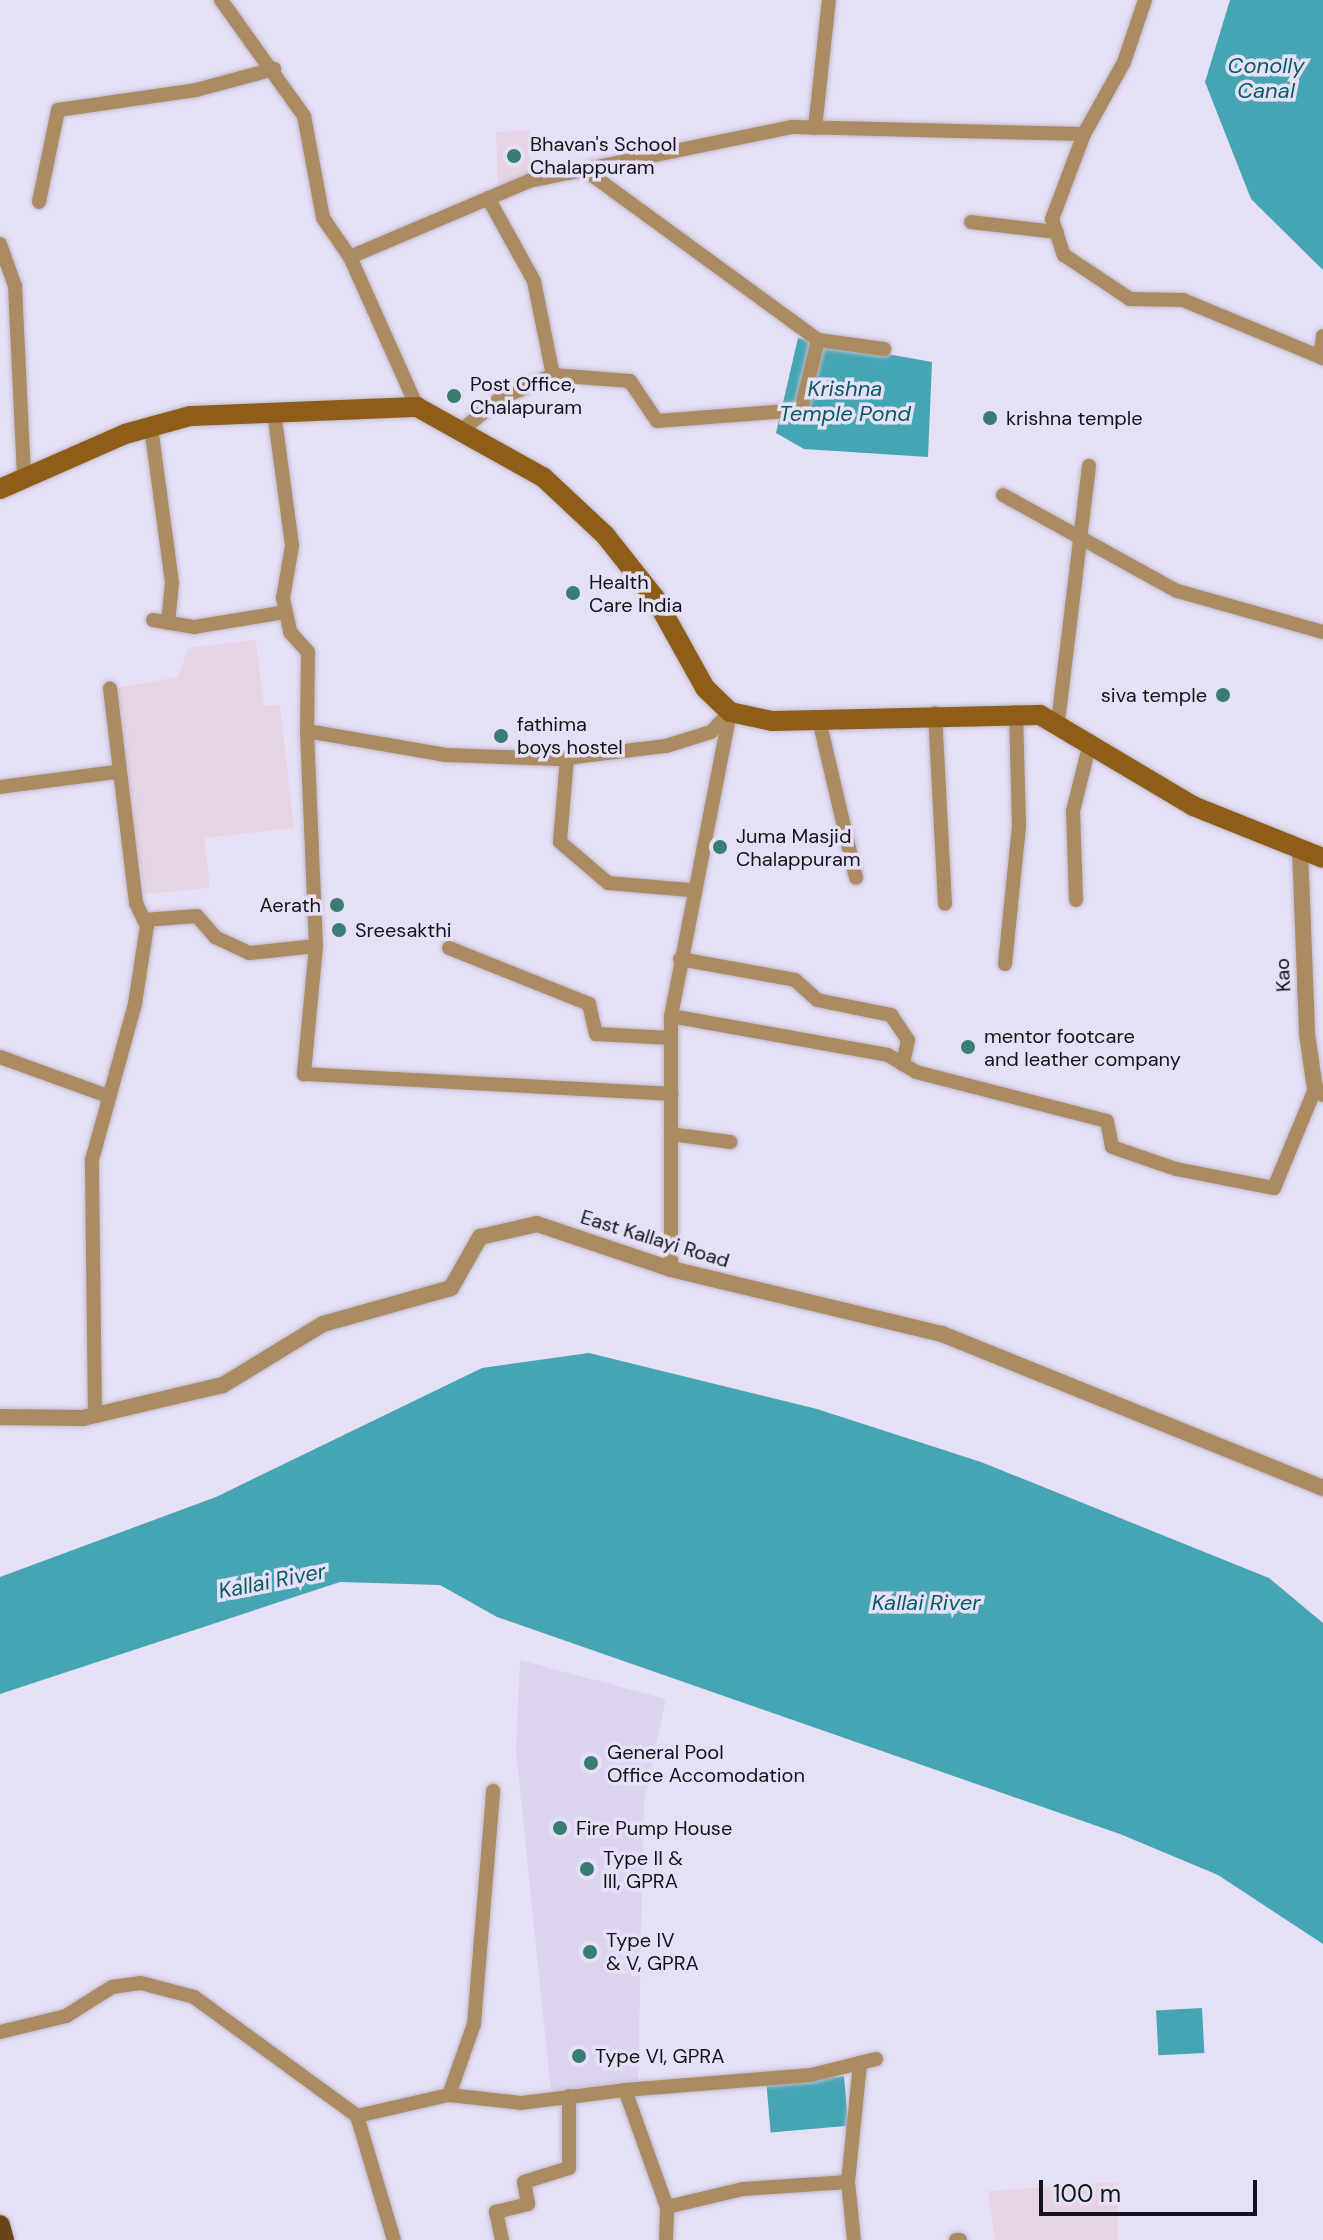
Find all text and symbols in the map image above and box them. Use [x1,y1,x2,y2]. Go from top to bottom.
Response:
water label: Conolly Canal [1228,52,1304,104]
place label: Bhavan's School Chalappuram [530,132,677,179]
marker: Bhavan's School Chalappuram [505,147,523,165]
place label: Post Office, Chalapuram [470,372,582,419]
water label: Krishna Temple Pond [779,375,911,426]
marker: Post Office, Chalapuram [445,387,463,405]
place label: krishna temple [1006,406,1143,430]
marker: krishna temple [981,409,999,427]
place label: Health Care India [589,570,682,617]
marker: Health Care India [564,584,582,602]
place label: siva temple [1101,683,1207,707]
marker: siva temple [1214,686,1232,704]
place label: fathima boys hostel [517,712,623,759]
marker: fathima boys hostel [492,727,510,745]
place label: Juma Masjid Chalappuram [736,824,861,871]
marker: Juma Masjid Chalappuram [711,838,729,856]
place label: Aerath [260,893,321,917]
marker: Aerath [328,896,346,914]
place label: Sreesakthi [355,918,451,942]
marker: Sreesakthi [330,921,348,939]
street label: Kao [1270,957,1296,993]
place label: mentor footcare and leather company [984,1024,1181,1071]
marker: mentor footcare and leather company [959,1038,977,1056]
street label: East Kallayi Road [578,1205,732,1273]
water label: Kallai River [216,1558,328,1604]
water label: Kallai River [872,1590,980,1616]
place label: General Pool Office Accomodation [607,1740,805,1787]
marker: General Pool Office Accomodation [582,1754,600,1772]
place label: Fire Pump House [576,1816,732,1840]
marker: Fire Pump House [551,1819,569,1837]
place label: Type II & III, GPRA [603,1846,683,1893]
marker: Type II & III, GPRA [578,1860,596,1878]
place label: Type IV & V, GPRA [606,1928,699,1975]
marker: Type IV & V, GPRA [581,1943,599,1961]
place label: Type VI, GPRA [595,2044,724,2068]
marker: Type VI, GPRA [570,2047,588,2065]
scale bar [1043,2164,1261,2214]
text: 100 m [1053,2178,1121,2209]

